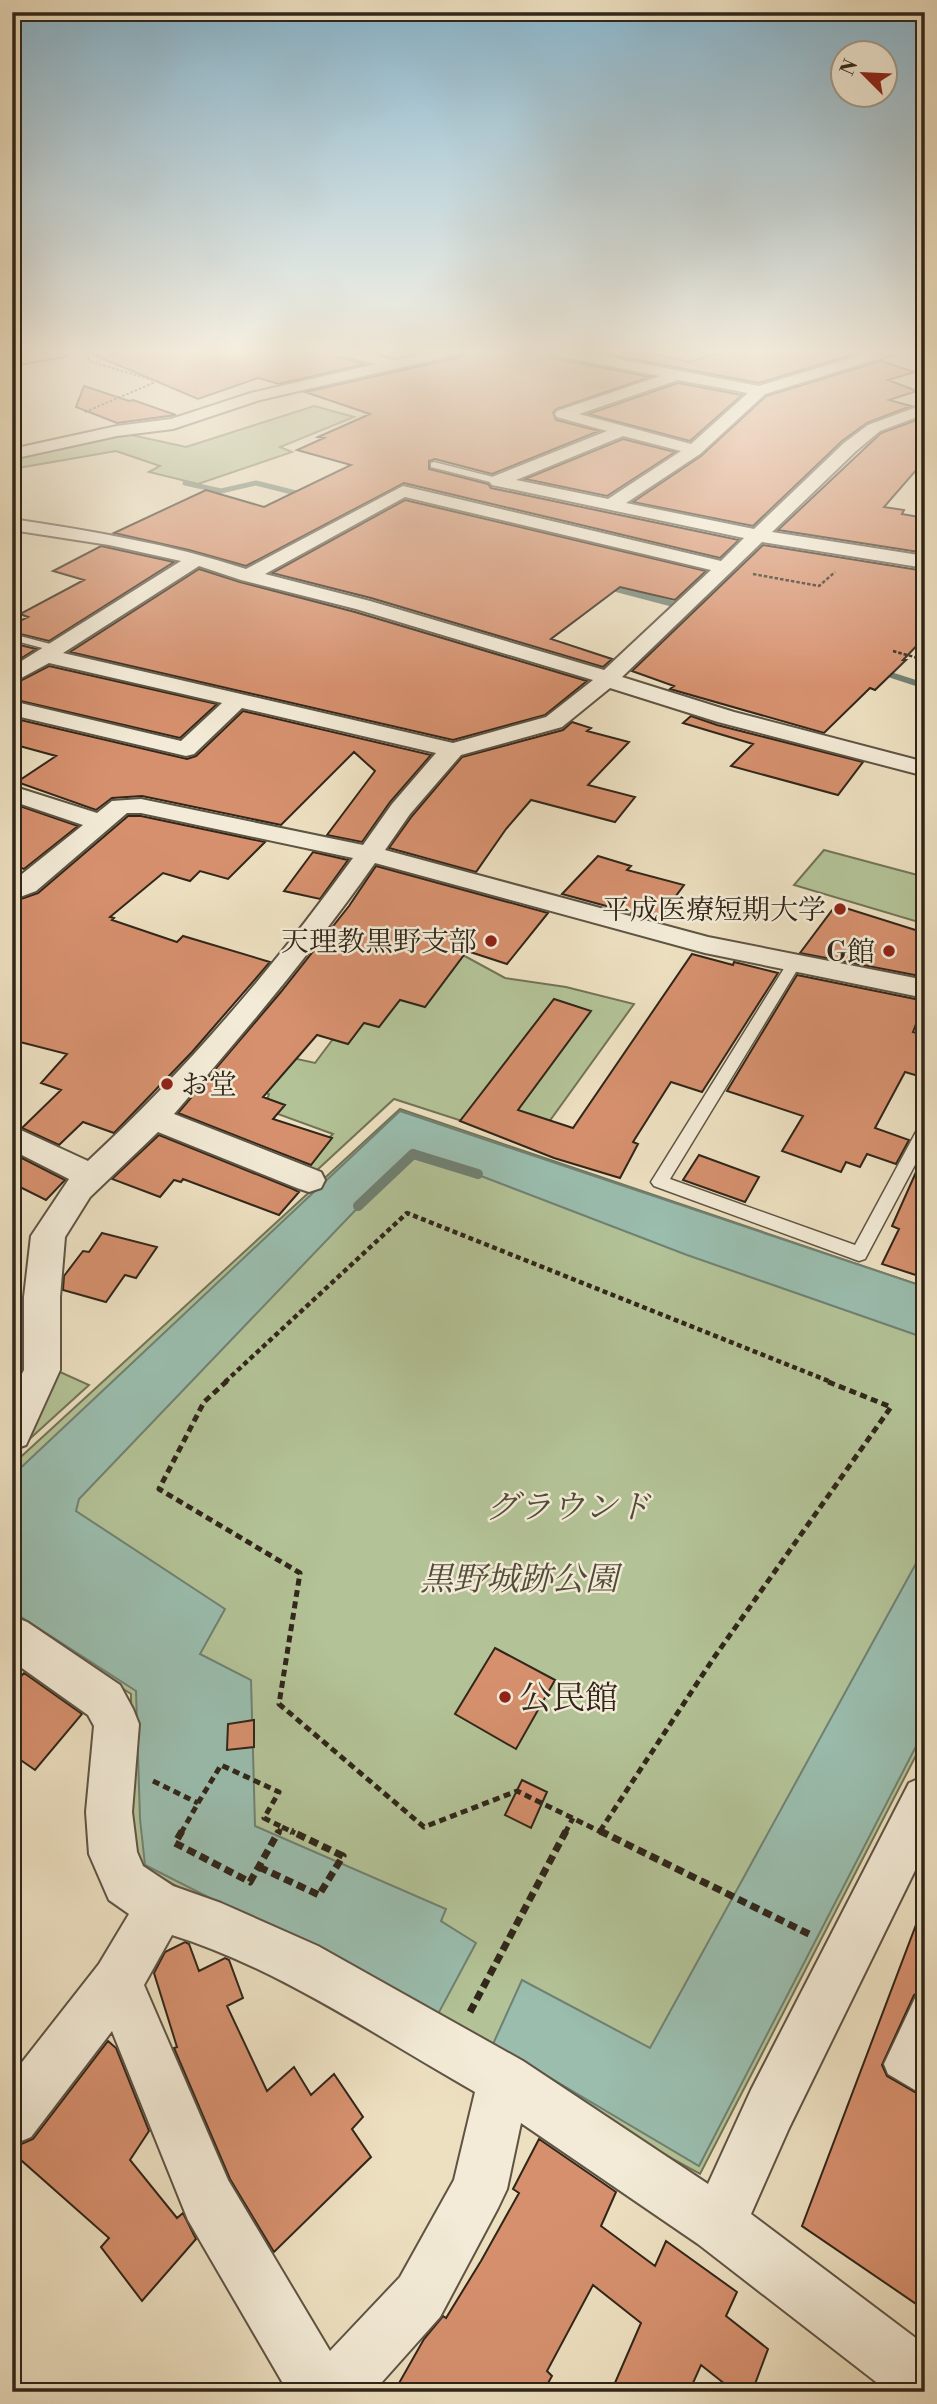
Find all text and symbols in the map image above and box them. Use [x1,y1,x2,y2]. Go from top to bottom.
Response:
north arrow [828,38,898,108]
text: N [835,56,863,79]
place label: 平成医療短期大学 [602,893,826,928]
marker: 平成医療短期大学 [832,901,848,917]
place label: 天理教黒野支部 [281,925,477,960]
marker: 天理教黒野支部 [483,933,499,949]
place label: G館 [826,935,875,970]
marker: G館 [881,943,897,959]
place label: お堂 [181,1068,237,1103]
marker: お堂 [159,1076,175,1092]
park label: グラウンド [486,1488,652,1529]
park label: 黒野城跡公園 [420,1560,623,1601]
place label: 公民館 [519,1679,618,1720]
marker: 公民館 [497,1689,513,1705]

